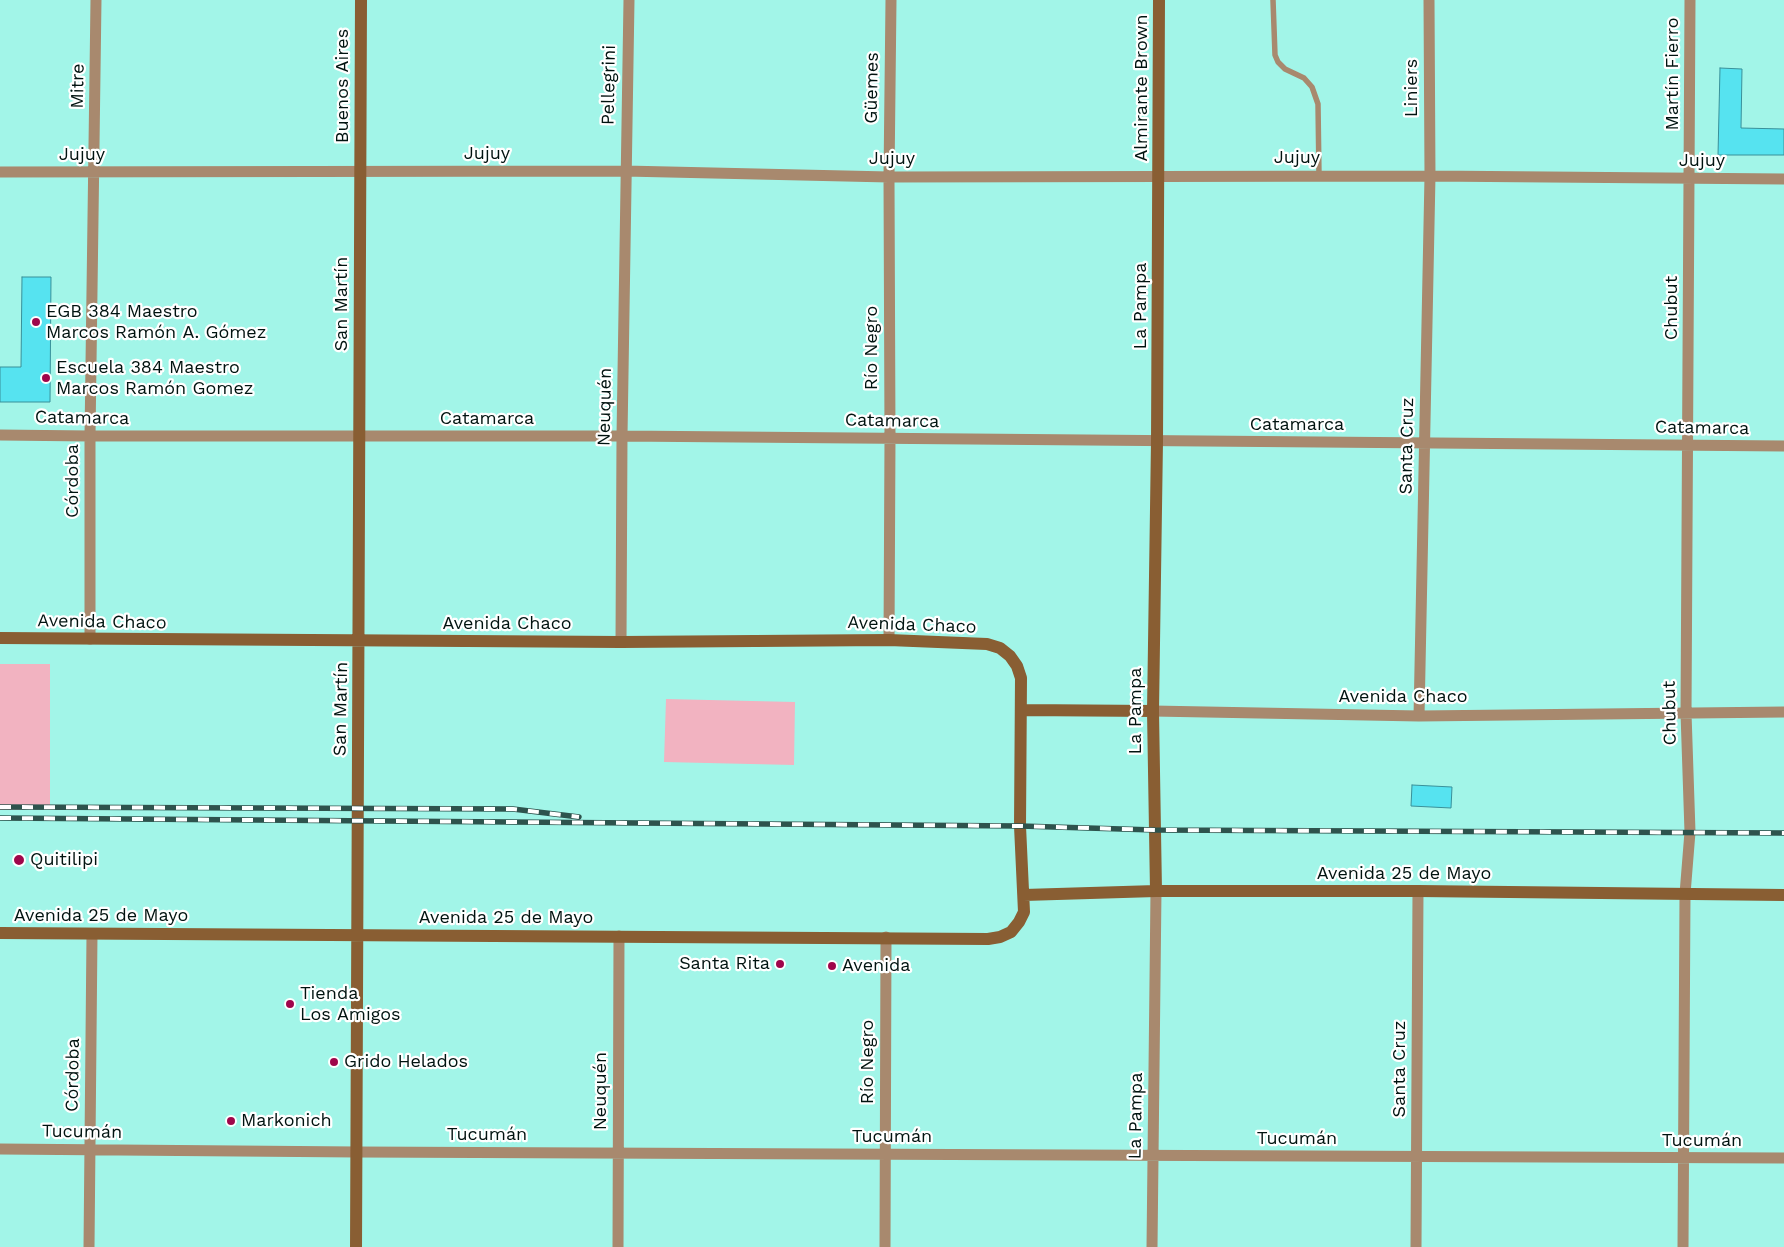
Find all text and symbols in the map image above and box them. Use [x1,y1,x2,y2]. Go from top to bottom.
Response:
street label: Almirante Brown [1131,14,1153,162]
street label: Martín Fierro [1662,17,1684,131]
street label: Buenos Aires [332,29,354,143]
street label: Pellegrini [598,45,620,125]
street label: Güemes [861,52,883,124]
street label: Liniers [1401,59,1423,117]
street label: Mitre [67,63,89,109]
street label: Jujuy [464,143,510,165]
street label: Jujuy [59,144,105,166]
street label: Jujuy [1274,147,1320,169]
street label: Jujuy [869,148,915,170]
street label: Jujuy [1679,150,1725,172]
street label: San Martín [331,257,353,351]
street label: La Pampa [1130,263,1152,349]
street label: Chubut [1661,276,1683,340]
place label: EGB 384 Maestro Marcos Ramón A. Gómez [46,301,266,344]
street label: Río Negro [861,306,883,390]
marker: EGB 384 Maestro Marcos Ramón A. Gómez [30,316,42,328]
place label: Escuela 384 Maestro Marcos Ramón Gomez [56,357,253,399]
street label: Neuquén [594,368,616,446]
marker: Escuela 384 Maestro Marcos Ramón Gomez [40,372,52,384]
street label: Santa Cruz [1395,397,1419,495]
street label: Catamarca [35,406,129,430]
street label: Catamarca [440,408,534,430]
street label: Catamarca [845,409,939,433]
street label: Catamarca [1250,414,1344,436]
street label: Catamarca [1655,416,1749,440]
street label: Córdoba [62,444,84,518]
street label: Avenida Chaco [37,610,167,634]
street label: Avenida Chaco [847,612,977,638]
street label: Avenida Chaco [442,613,572,635]
street label: San Martín [329,662,353,756]
street label: La Pampa [1125,668,1147,754]
street label: Chubut [1659,681,1681,745]
street label: Avenida Chaco [1338,686,1468,708]
place label: Quitilipi [30,849,98,871]
marker: Quitilipi [12,853,26,867]
street label: Avenida 25 de Mayo [1317,863,1491,885]
street label: Avenida 25 de Mayo [14,905,188,927]
street label: Avenida 25 de Mayo [419,907,593,929]
place label: Santa Rita [679,953,770,975]
place label: Avenida [842,955,910,977]
marker: Santa Rita [774,958,786,970]
marker: Avenida [826,960,838,972]
place label: Tienda Los Amigos [300,983,401,1026]
marker: Tienda Los Amigos [284,998,296,1010]
street label: Río Negro [857,1020,879,1104]
street label: Santa Cruz [1389,1021,1411,1117]
street label: Córdoba [62,1038,84,1112]
place label: Grido Helados [344,1051,468,1073]
street label: Neuquén [590,1052,612,1130]
marker: Grido Helados [328,1056,340,1068]
street label: La Pampa [1124,1072,1148,1160]
place label: Markonich [241,1110,332,1132]
marker: Markonich [225,1115,237,1127]
street label: Tucumán [42,1120,122,1144]
street label: Tucumán [447,1124,527,1146]
street label: Tucumán [852,1126,932,1148]
street label: Tucumán [1257,1128,1337,1150]
street label: Tucumán [1662,1130,1742,1152]

